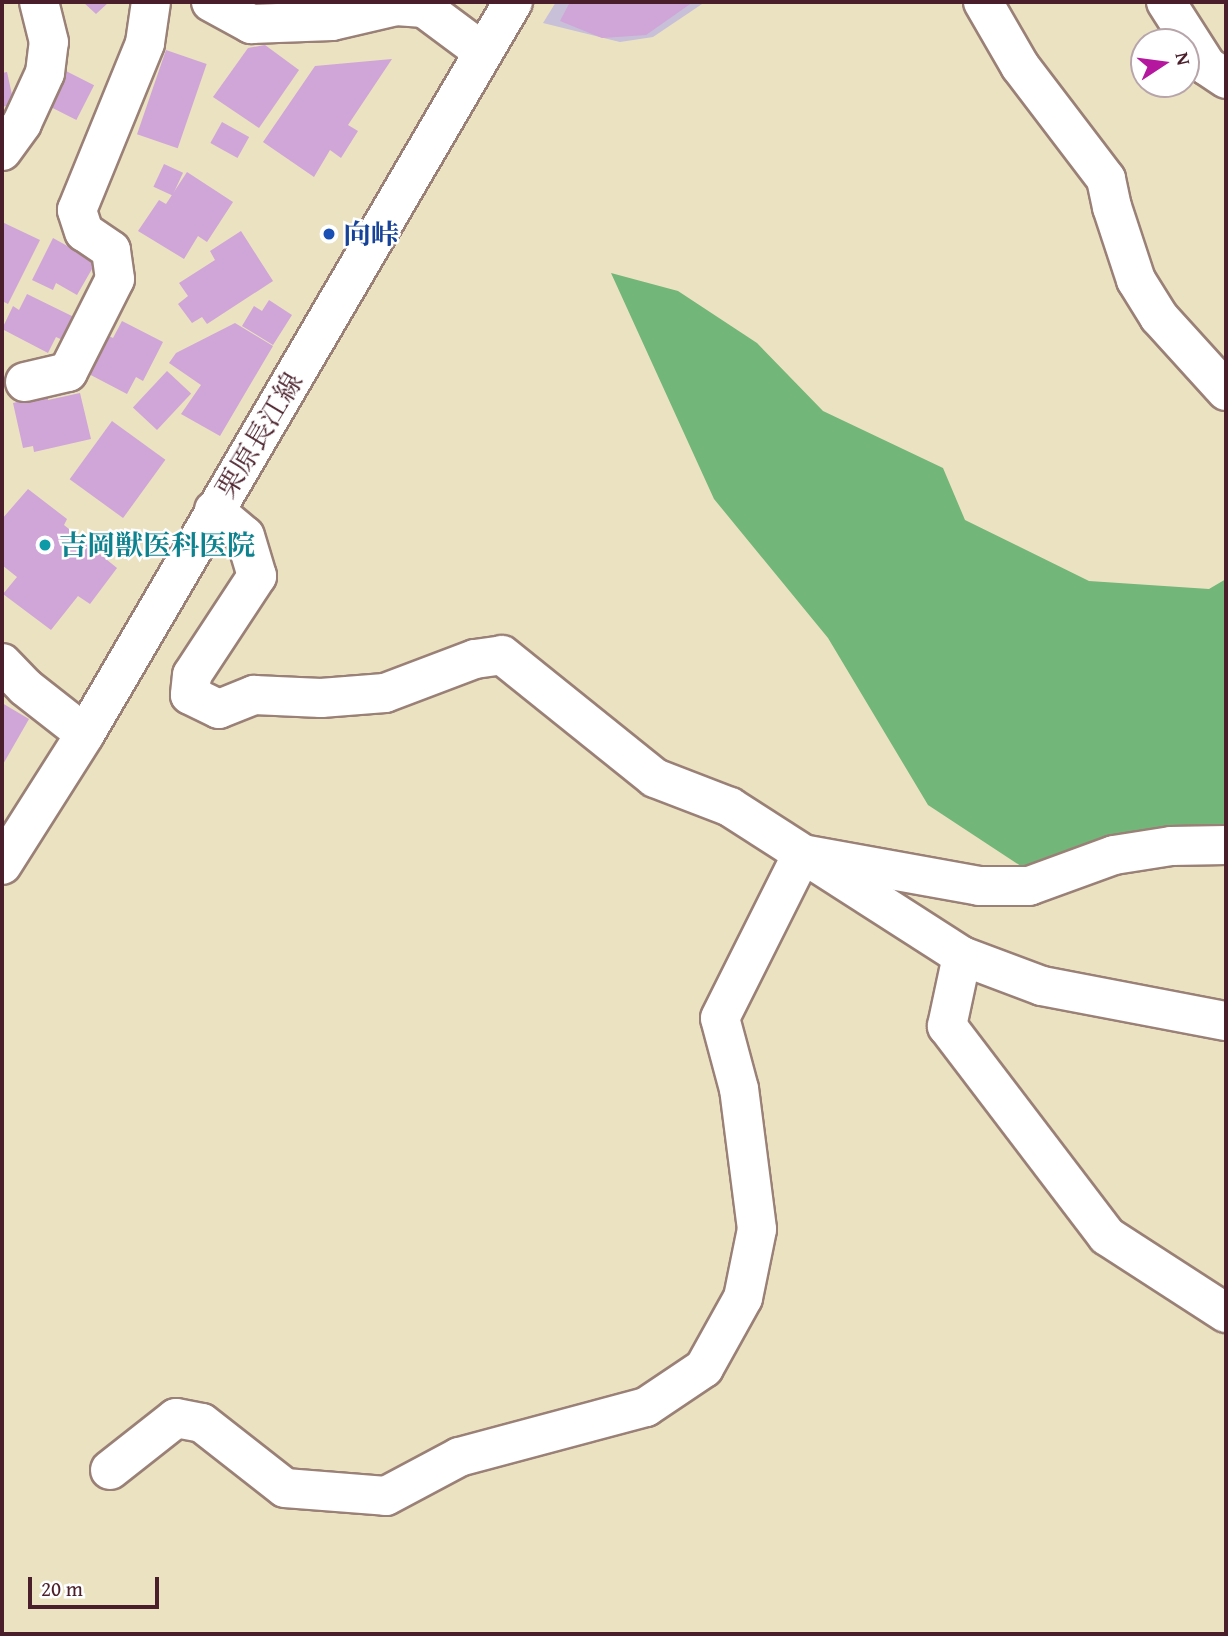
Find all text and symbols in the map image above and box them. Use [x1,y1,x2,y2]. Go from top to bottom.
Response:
north arrow [1130,28,1200,98]
text: N [1168,49,1199,68]
place label: 向峠 [343,217,399,251]
marker: 向峠 [321,226,337,242]
street label: 栗原長江線 [209,366,309,504]
place label: 吉岡獣医科医院 [59,528,255,562]
marker: 吉岡獣医科医院 [37,537,53,553]
scale bar [32,1562,163,1606]
text: 20 m [41,1573,83,1604]

